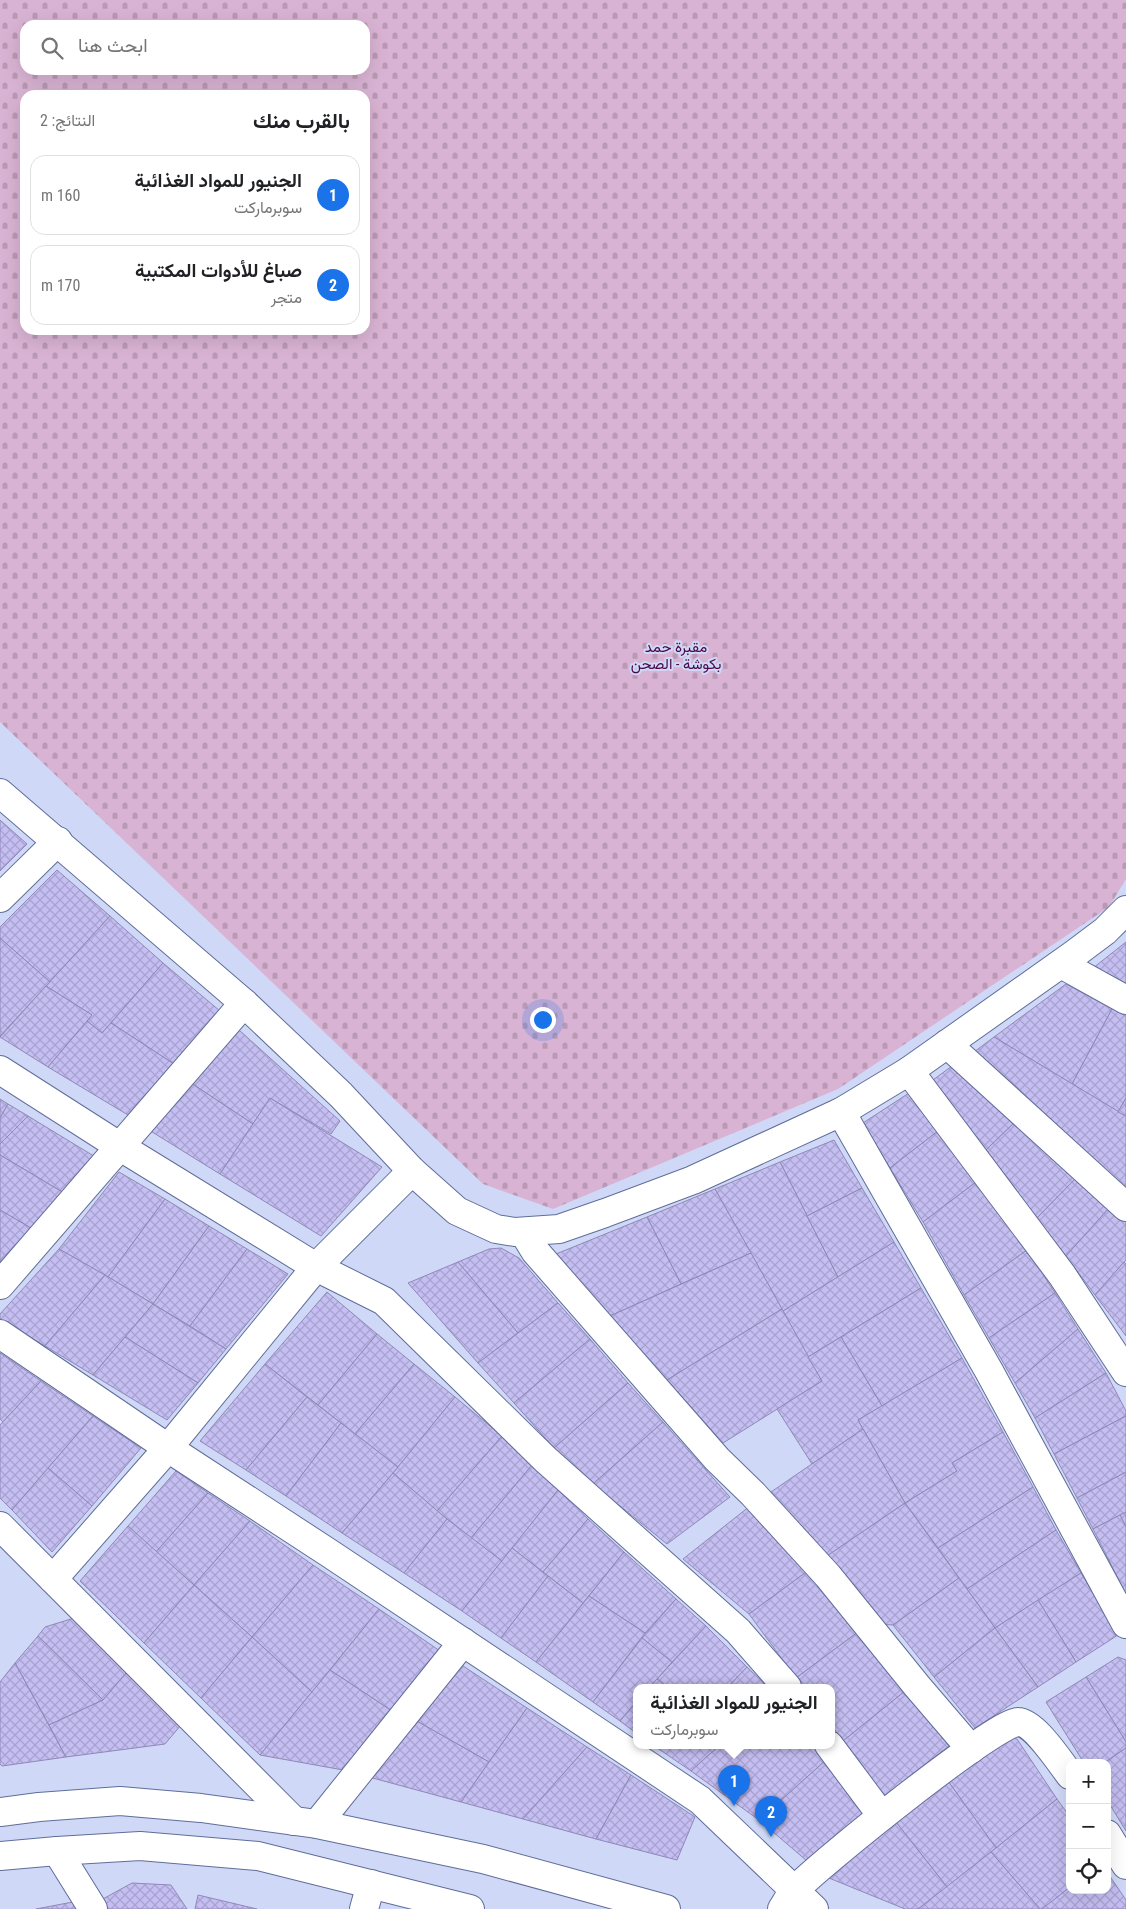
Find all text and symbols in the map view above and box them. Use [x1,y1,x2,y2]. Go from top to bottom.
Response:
search box [20,20,370,75]
icon: search [38,34,66,62]
text: ابحث هنا [78,34,148,57]
text: بالقرب منك [253,109,350,133]
text: النتائج: 2 [40,111,95,130]
text: الجنيور للمواد الغذائية [134,169,302,192]
text: 160 m [41,186,80,205]
text: 1 [329,186,337,205]
text: سوبرماركت [234,198,302,217]
text: صباغ للأدوات المكتبية [135,259,302,282]
text: 170 m [41,276,80,295]
text: 2 [329,276,337,295]
text: متجر [271,288,302,307]
park label: مقبرة حمد بكوشة - الصحن [631,638,721,674]
your location [530,1007,556,1033]
popup [633,1684,835,1749]
text: الجنيور للمواد الغذائية [650,1691,818,1714]
text: سوبرماركت [650,1720,718,1739]
map controls [1066,1759,1111,1894]
button: + [1066,1759,1111,1804]
pin: 1 [718,1765,750,1806]
pin: 2 [755,1796,787,1837]
button: − [1066,1804,1111,1849]
button: locate [1066,1849,1111,1894]

